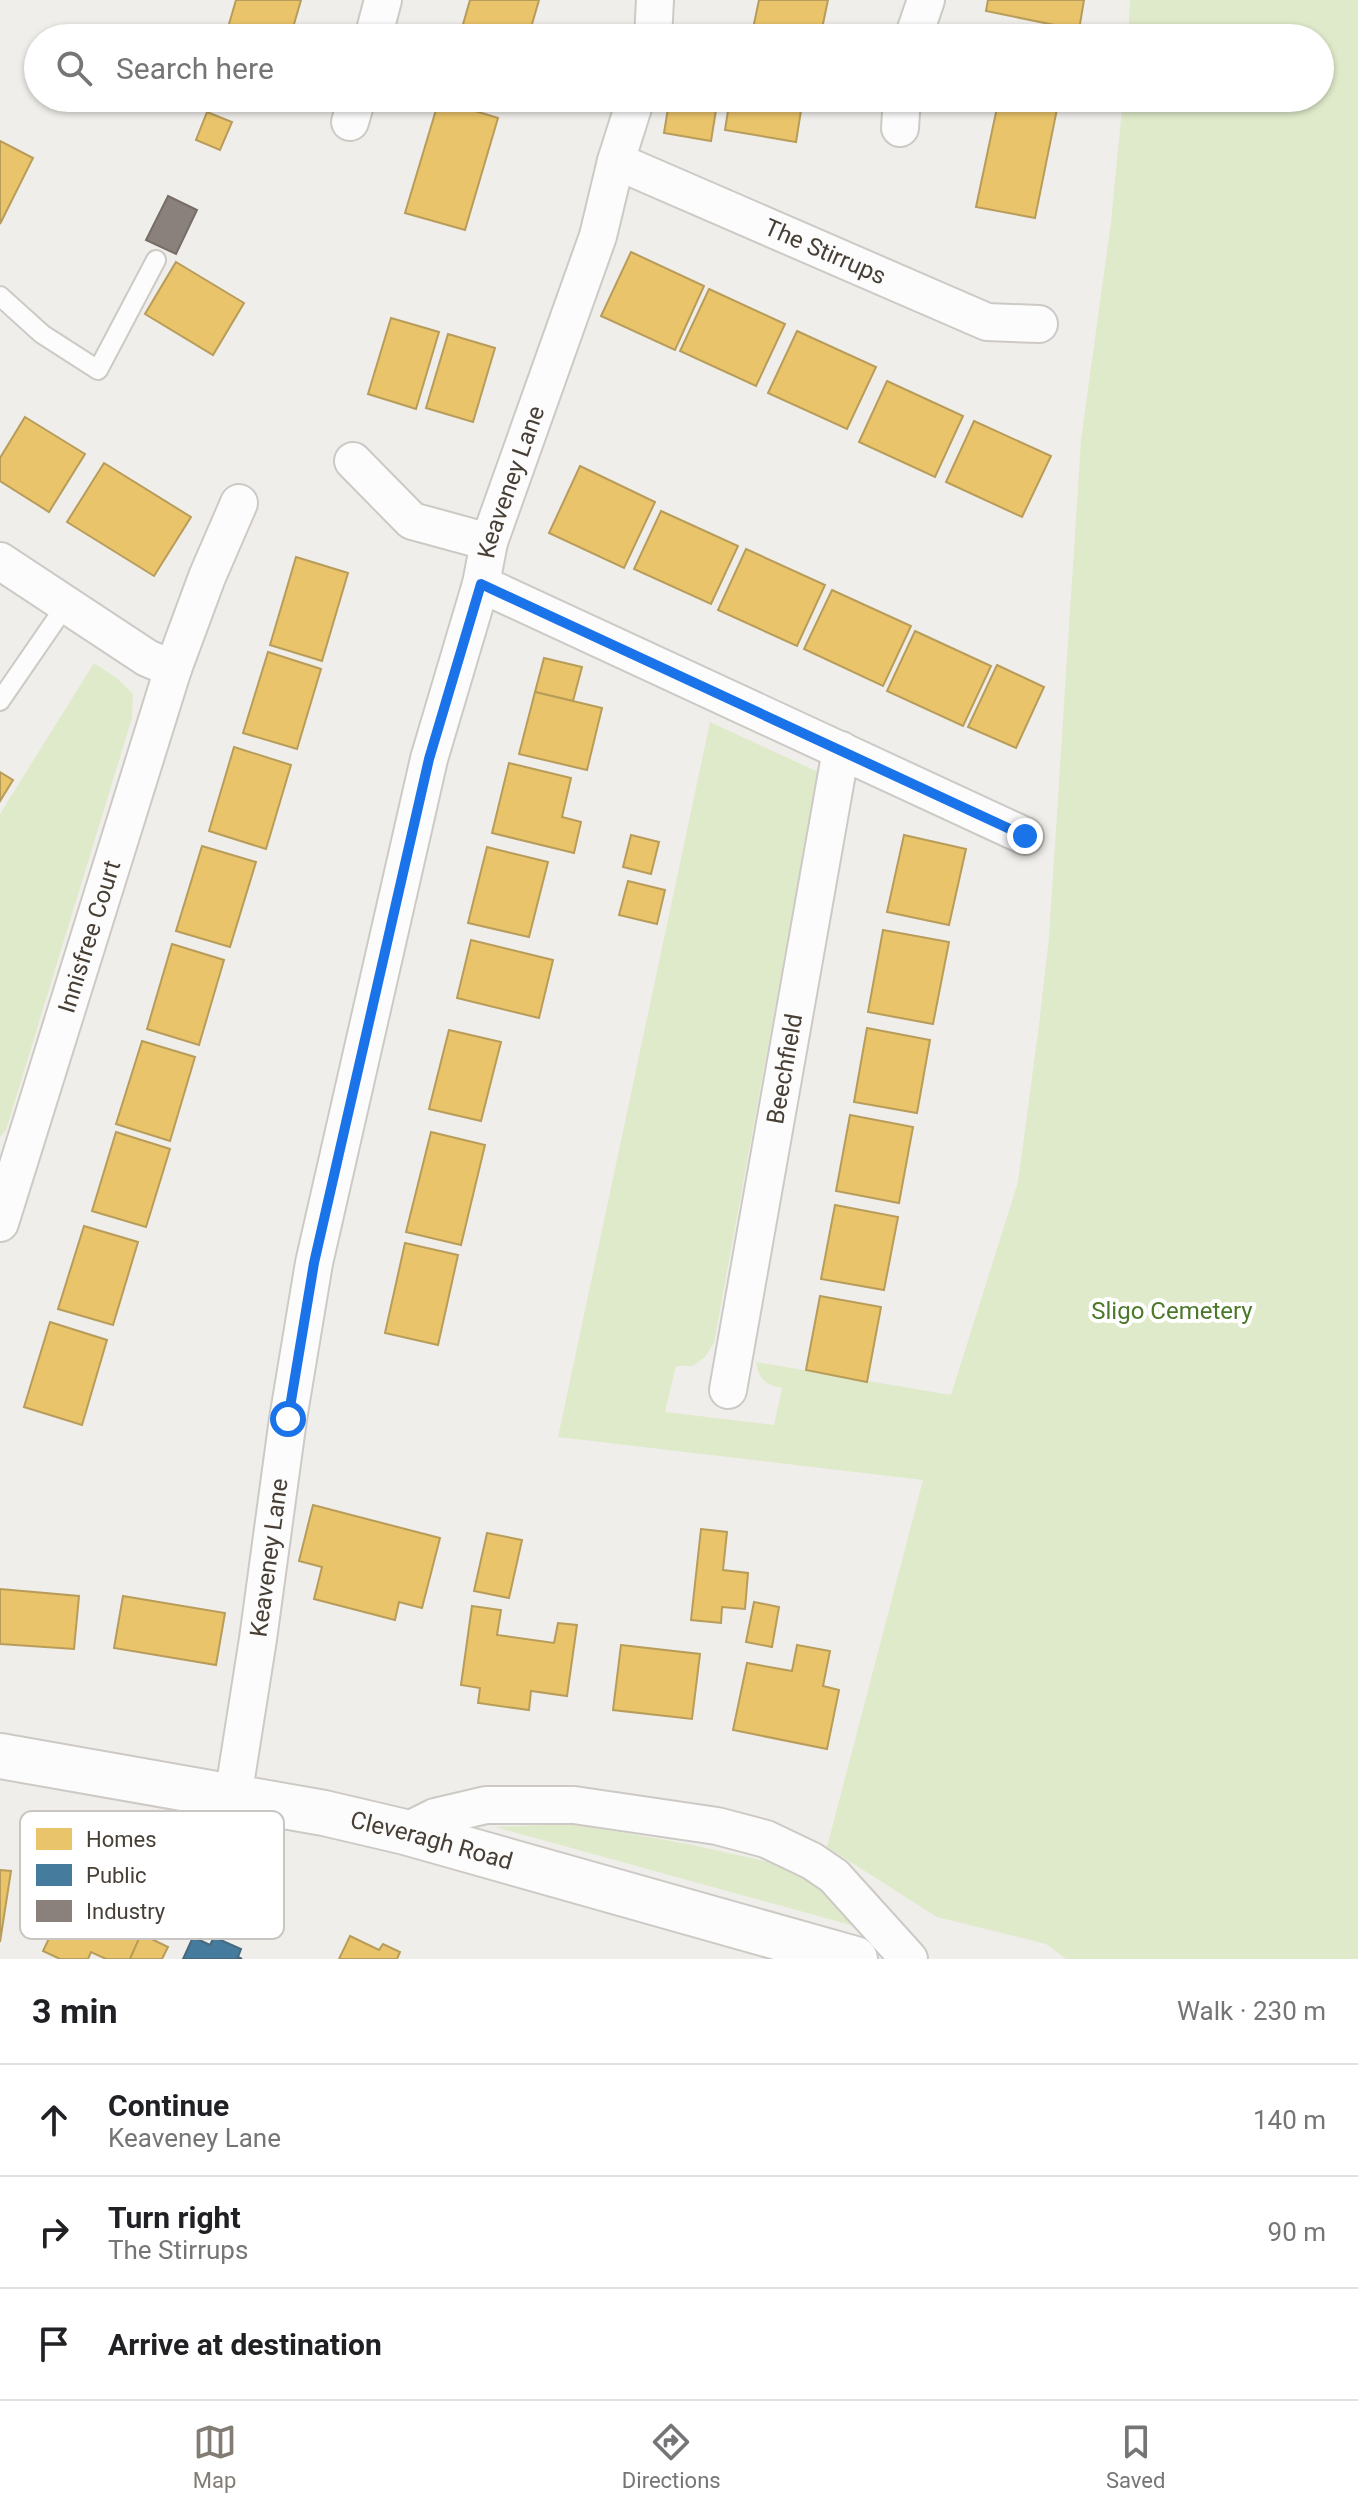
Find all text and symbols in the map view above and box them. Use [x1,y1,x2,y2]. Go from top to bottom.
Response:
search box [24,24,1334,112]
icon: search [52,46,96,90]
text: Search here [116,51,274,86]
street label: The Stirrups [760,213,890,290]
street label: Keaveney Lane [472,402,550,561]
route end [1007,818,1043,854]
street label: Innisfree Court [52,857,126,1016]
street label: Beechfield [761,1012,808,1126]
park label: Sligo Cemetery [1091,1297,1253,1325]
route start [270,1401,306,1437]
street label: Keaveney Lane [244,1477,294,1639]
street label: Cleveragh Road [348,1806,516,1876]
legend [20,1811,284,1939]
text: Homes [86,1827,157,1852]
text: Public [86,1863,147,1888]
text: Industry [86,1899,166,1924]
text: 3 min [32,1991,117,2031]
text: Walk · 230 m [1177,1996,1326,2026]
text: Continue [108,2088,229,2123]
icon: ahead [32,2098,76,2142]
text: 140 m [1253,2105,1326,2135]
text: Keaveney Lane [108,2123,281,2153]
text: Turn right [108,2200,241,2235]
icon: right [32,2210,76,2254]
text: 90 m [1268,2217,1326,2247]
text: The Stirrups [108,2235,248,2265]
icon: arrive [32,2322,76,2366]
text: Arrive at destination [108,2327,382,2362]
tab: Map [193,2420,237,2493]
tab: Directions [622,2420,721,2493]
tab: Saved [1106,2420,1165,2493]

